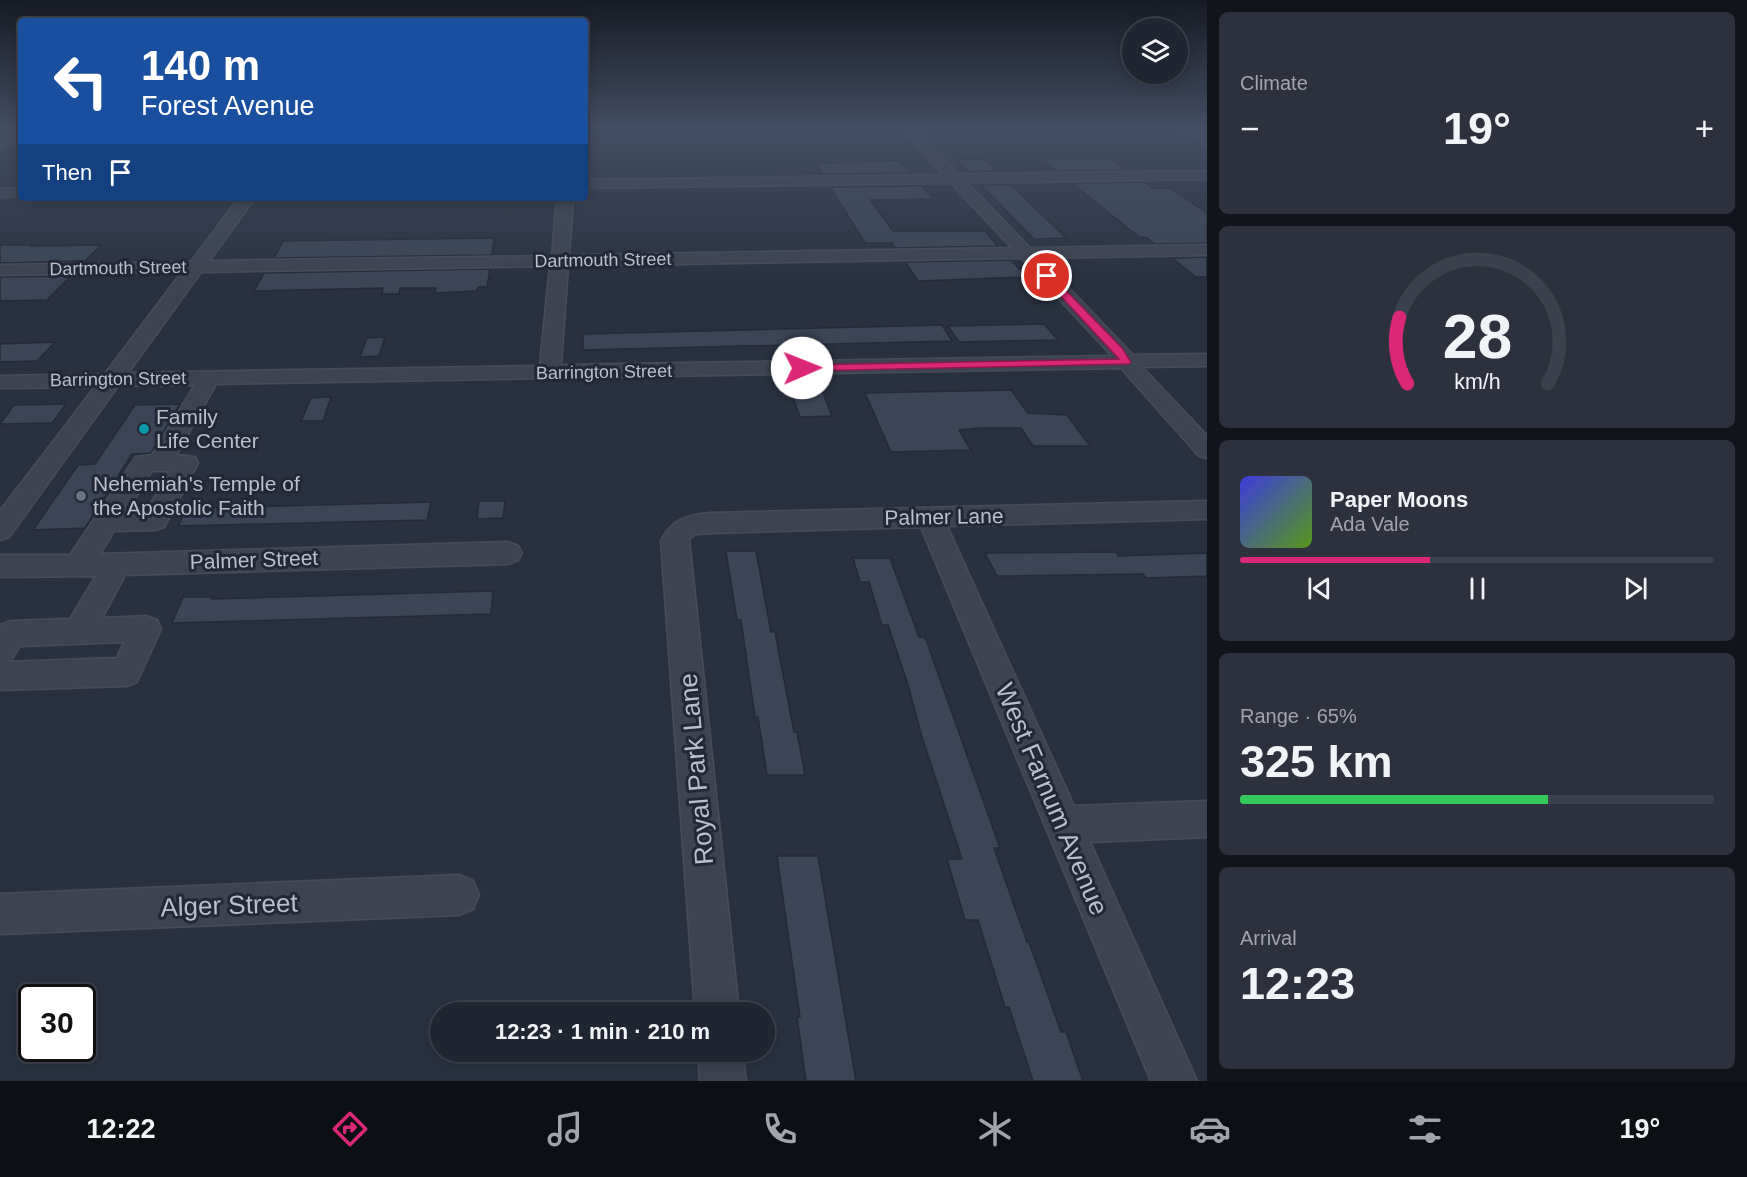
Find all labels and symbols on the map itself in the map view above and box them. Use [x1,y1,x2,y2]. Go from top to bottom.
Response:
street label: Dartmouth Street [534,249,672,271]
pin [1021,250,1072,301]
street label: Dartmouth Street [49,257,187,279]
position arrow [770,336,834,400]
street label: Barrington Street [536,361,672,383]
street label: Barrington Street [50,368,186,390]
place label: Family Life Center [156,405,259,452]
marker: Family Life Center [137,422,151,436]
place label: Nehemiah's Temple of the Apostolic Faith [93,472,300,519]
marker: Nehemiah's Temple of the Apostolic Faith [74,489,88,503]
street label: Palmer Lane [884,504,1004,529]
street label: Palmer Street [189,546,319,573]
street label: Royal Park Lane [673,672,719,866]
street label: West Farnum Avenue [990,679,1114,919]
street label: Alger Street [160,888,299,922]
speed limit sign: 30 [18,984,96,1062]

